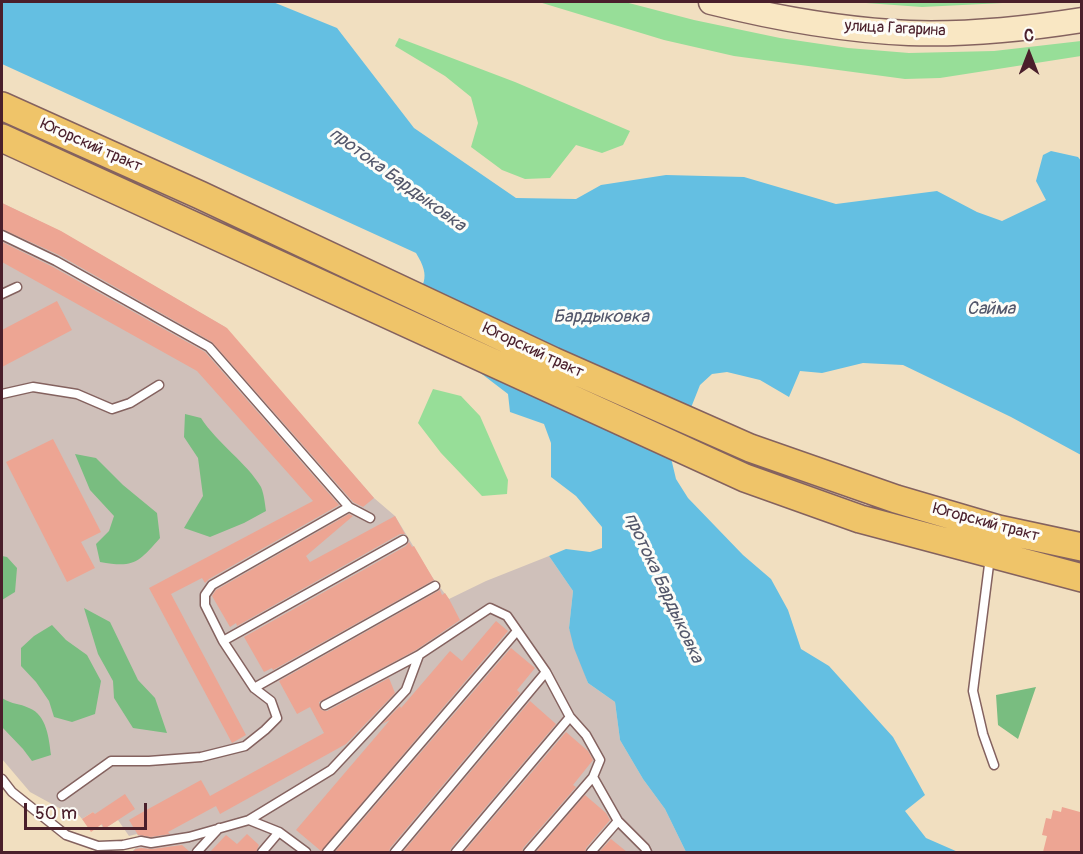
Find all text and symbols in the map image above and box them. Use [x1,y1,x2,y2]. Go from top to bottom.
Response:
street label: улица Гагарина [844,17,946,41]
north arrow [999,24,1059,84]
text: С [1024,26,1034,46]
street label: Югорский тракт [37,115,145,177]
water label: протока Бардыковка [325,123,469,237]
water label: Сайма [967,298,1015,320]
water label: Бардыковка [553,306,649,328]
street label: Югорский тракт [479,319,587,383]
street label: Югорский тракт [931,500,1041,546]
water label: протока Бардыковка [619,510,707,666]
scale bar [27,791,150,829]
text: 50 m [35,802,77,825]

